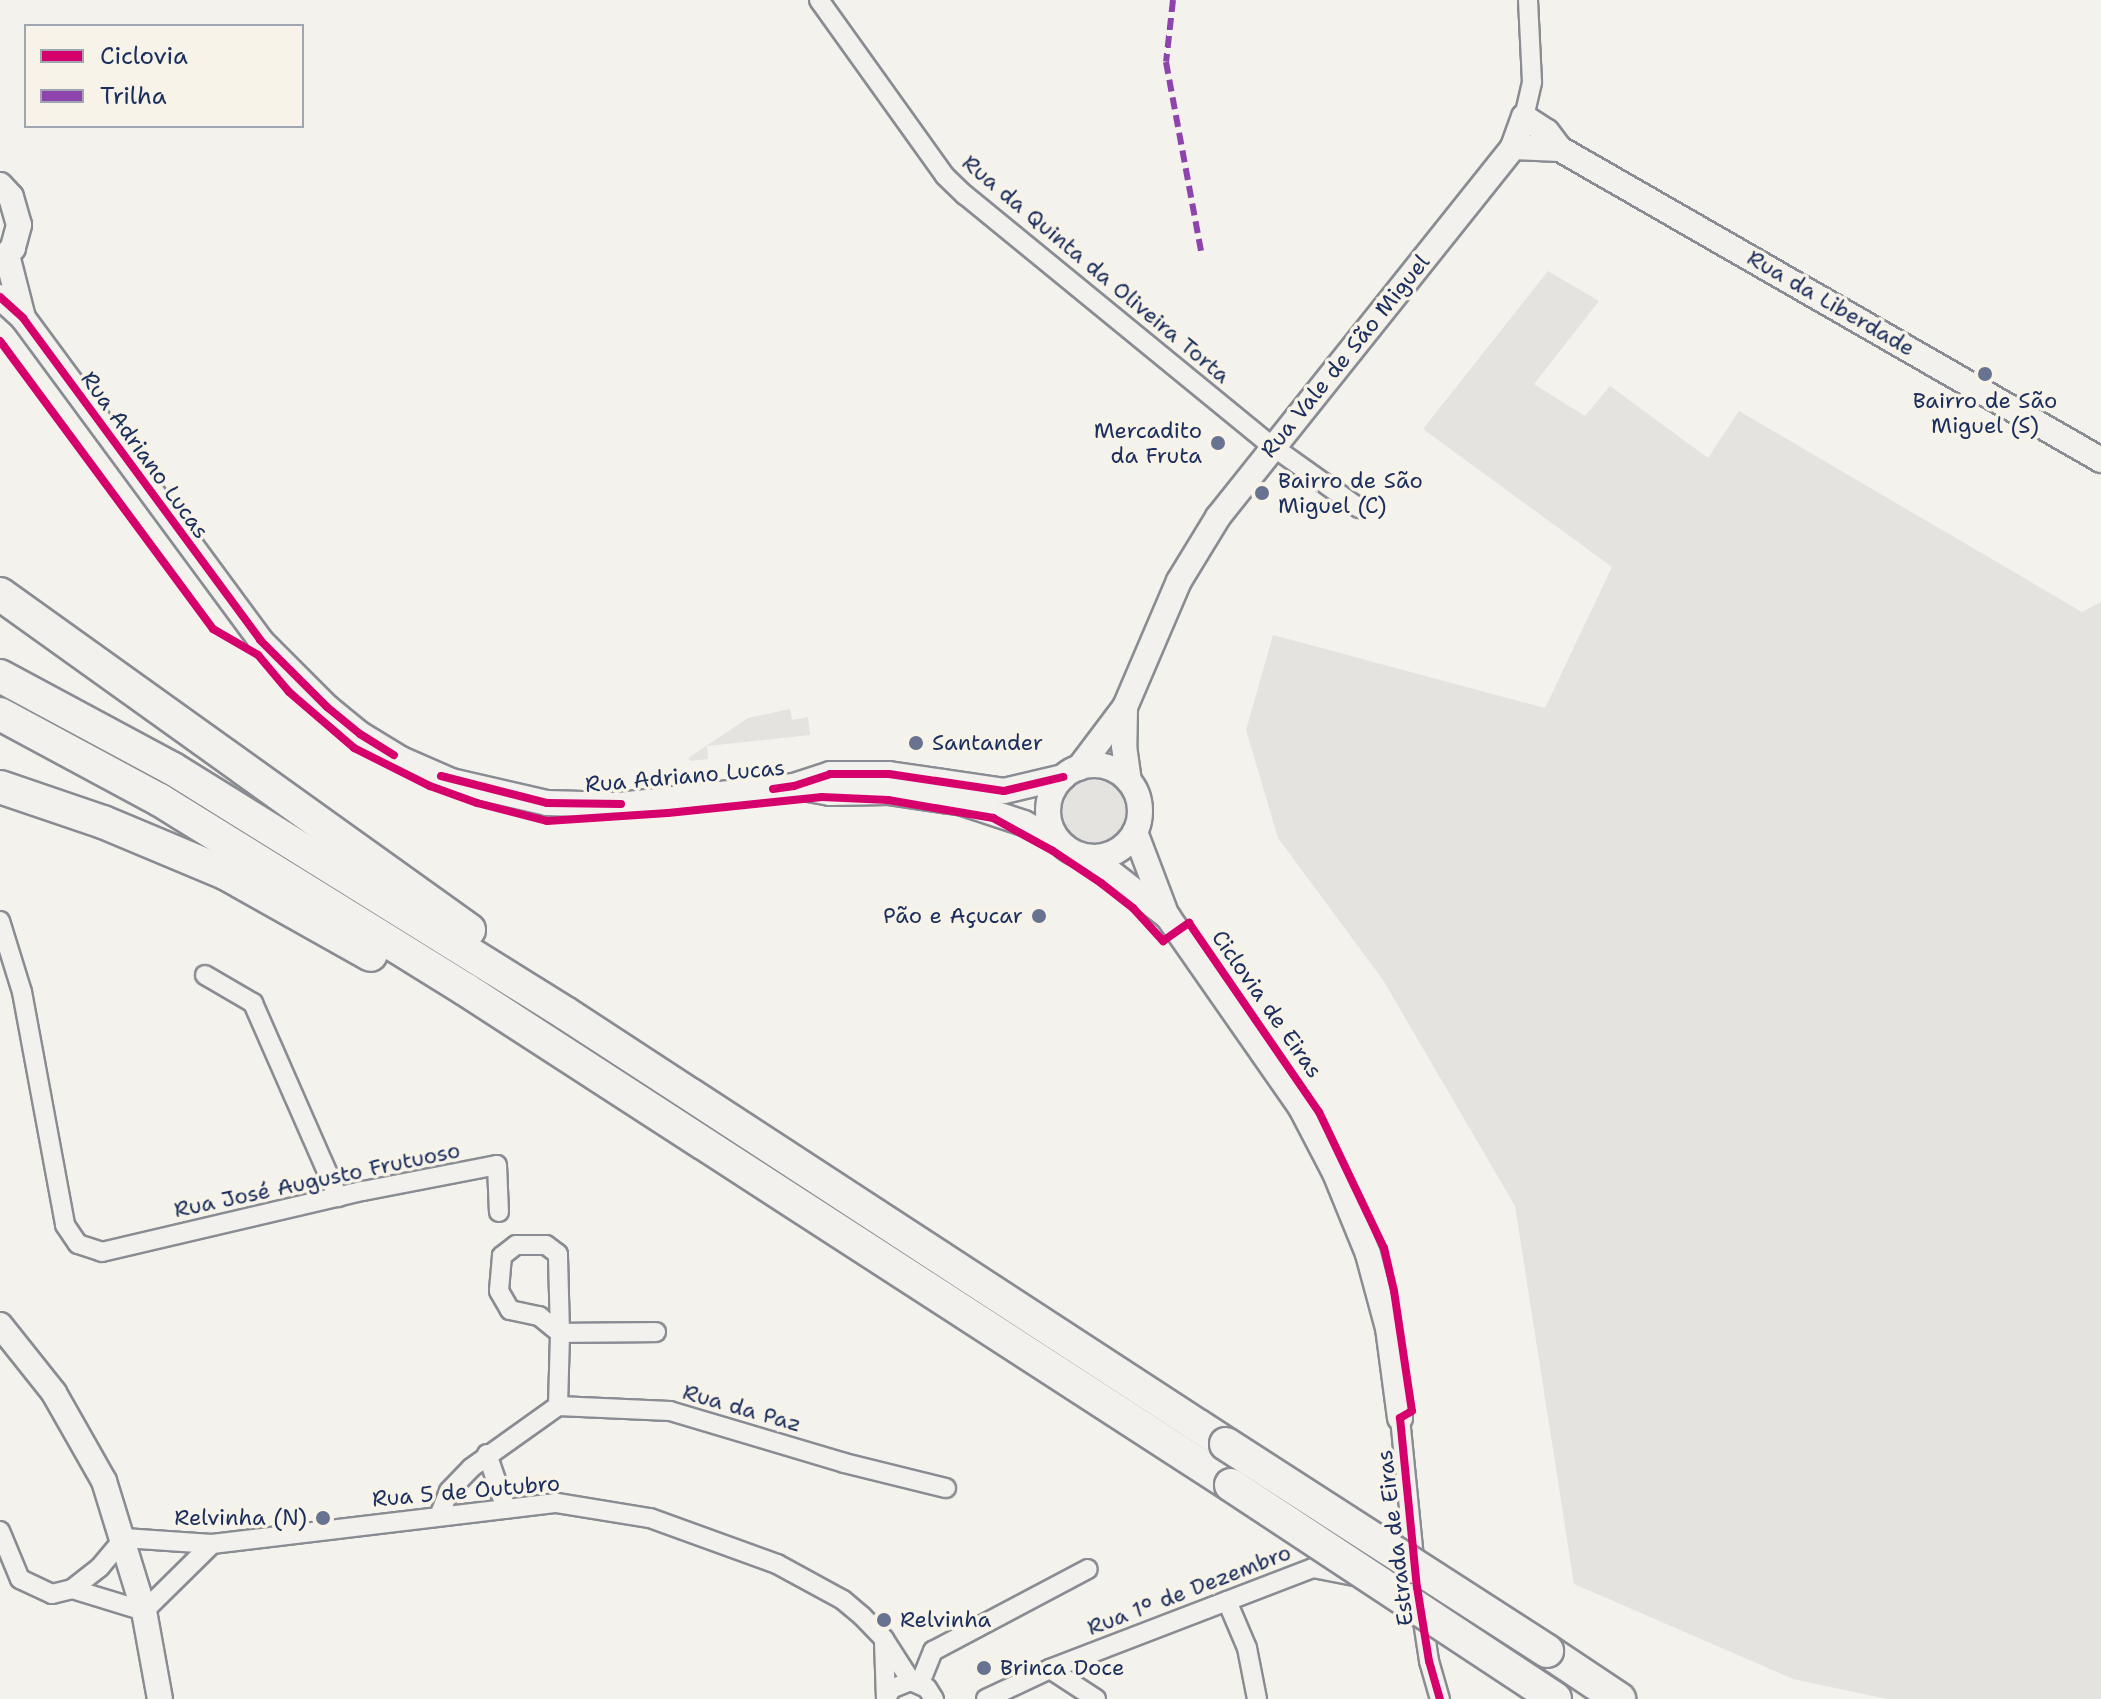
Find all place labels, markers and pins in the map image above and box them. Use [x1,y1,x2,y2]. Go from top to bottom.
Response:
marker: Bairro de São Miguel (S) [1976,365,1994,383]
place label: Bairro de São Miguel (S) [1913,387,2057,438]
place label: Mercadito da Fruta [1094,417,1202,468]
marker: Mercadito da Fruta [1209,434,1227,452]
place label: Bairro de São Miguel (C) [1278,467,1423,518]
marker: Bairro de São Miguel (C) [1253,484,1271,502]
place label: Santander [932,730,1043,756]
marker: Santander [907,734,925,752]
place label: Pão e Açucar [883,903,1023,929]
marker: Pão e Açucar [1030,907,1048,925]
place label: Relvinha (N) [174,1505,307,1531]
marker: Relvinha (N) [314,1509,332,1527]
place label: Relvinha [900,1607,991,1633]
marker: Relvinha [875,1611,893,1629]
place label: Brinca Doce [1000,1655,1124,1681]
marker: Brinca Doce [975,1659,993,1677]

